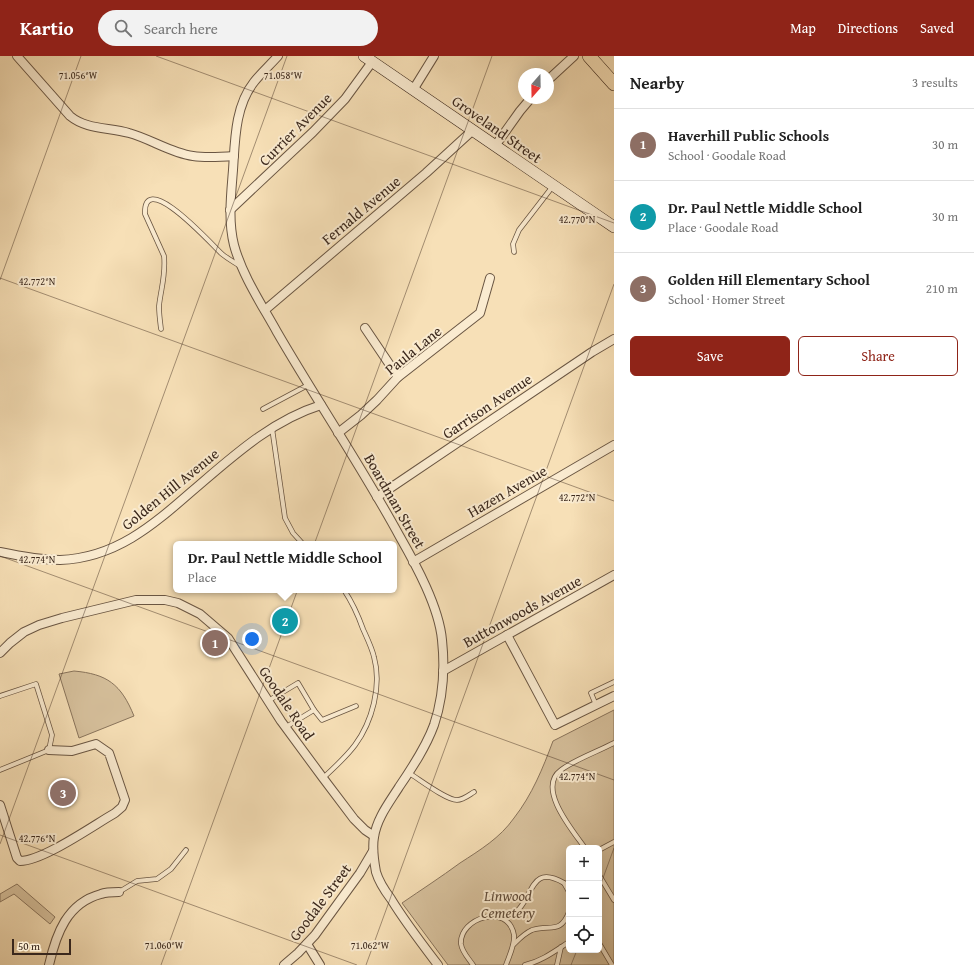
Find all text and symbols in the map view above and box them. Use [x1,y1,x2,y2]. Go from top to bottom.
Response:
search box [98,10,378,46]
text: Kartio [20,14,74,42]
icon: search [112,17,134,39]
text: Search here [144,18,218,39]
text: Map [790,18,816,38]
text: Directions [838,18,898,38]
text: Saved [920,18,954,38]
text: 71.056°W [59,68,98,83]
text: 71.058°W [264,68,303,83]
north arrow [518,68,554,104]
text: Nearby [630,70,684,95]
text: 3 results [912,73,958,92]
street label: Currier Avenue [254,88,336,170]
street label: Groveland Street [448,90,547,168]
text: Haverhill Public Schools [668,125,829,146]
text: 1 [640,135,646,154]
text: 30 m [932,135,958,154]
text: School · Goodale Road [668,146,786,165]
street label: Fernald Avenue [317,171,405,249]
text: Dr. Paul Nettle Middle School [668,197,862,218]
text: 2 [640,207,646,226]
text: 30 m [932,207,958,226]
text: 42.770°N [559,212,596,227]
text: Place · Goodale Road [668,218,778,237]
text: Golden Hill Elementary School [668,269,870,290]
text: 42.772°N [19,274,56,289]
text: 3 [640,279,646,298]
text: 210 m [926,279,958,298]
text: School · Homer Street [668,290,785,309]
street label: Paula Lane [380,321,446,379]
button: Save [630,336,790,376]
button: Share [798,336,958,376]
street label: Garrison Avenue [438,368,536,444]
street label: Golden Hill Avenue [117,443,223,535]
street label: Boardman Street [359,450,431,553]
street label: Hazen Avenue [463,460,551,522]
text: 42.772°N [559,490,596,505]
popup [173,541,397,593]
text: Dr. Paul Nettle Middle School [188,547,382,568]
text: 42.774°N [19,552,56,567]
text: Place [188,568,217,587]
street label: Buttonwoods Avenue [459,570,585,652]
pin: 2 [272,606,298,636]
pin: 1 [202,628,228,658]
your location [242,629,262,649]
street label: Goodale Road [254,662,320,744]
text: 42.774°N [559,769,596,784]
pin: 3 [50,778,76,808]
text: 42.776°N [19,831,56,846]
map controls [566,845,602,953]
button: + [566,845,602,881]
street label: Goodale Street [284,858,356,945]
button: − [566,881,602,917]
park label: Linwood Cemetery [481,885,535,923]
button: locate [566,917,602,953]
scale bar [12,937,71,956]
text: 50 m [18,938,40,954]
text: 71.060°W [145,938,184,953]
text: 71.062°W [351,938,390,953]

